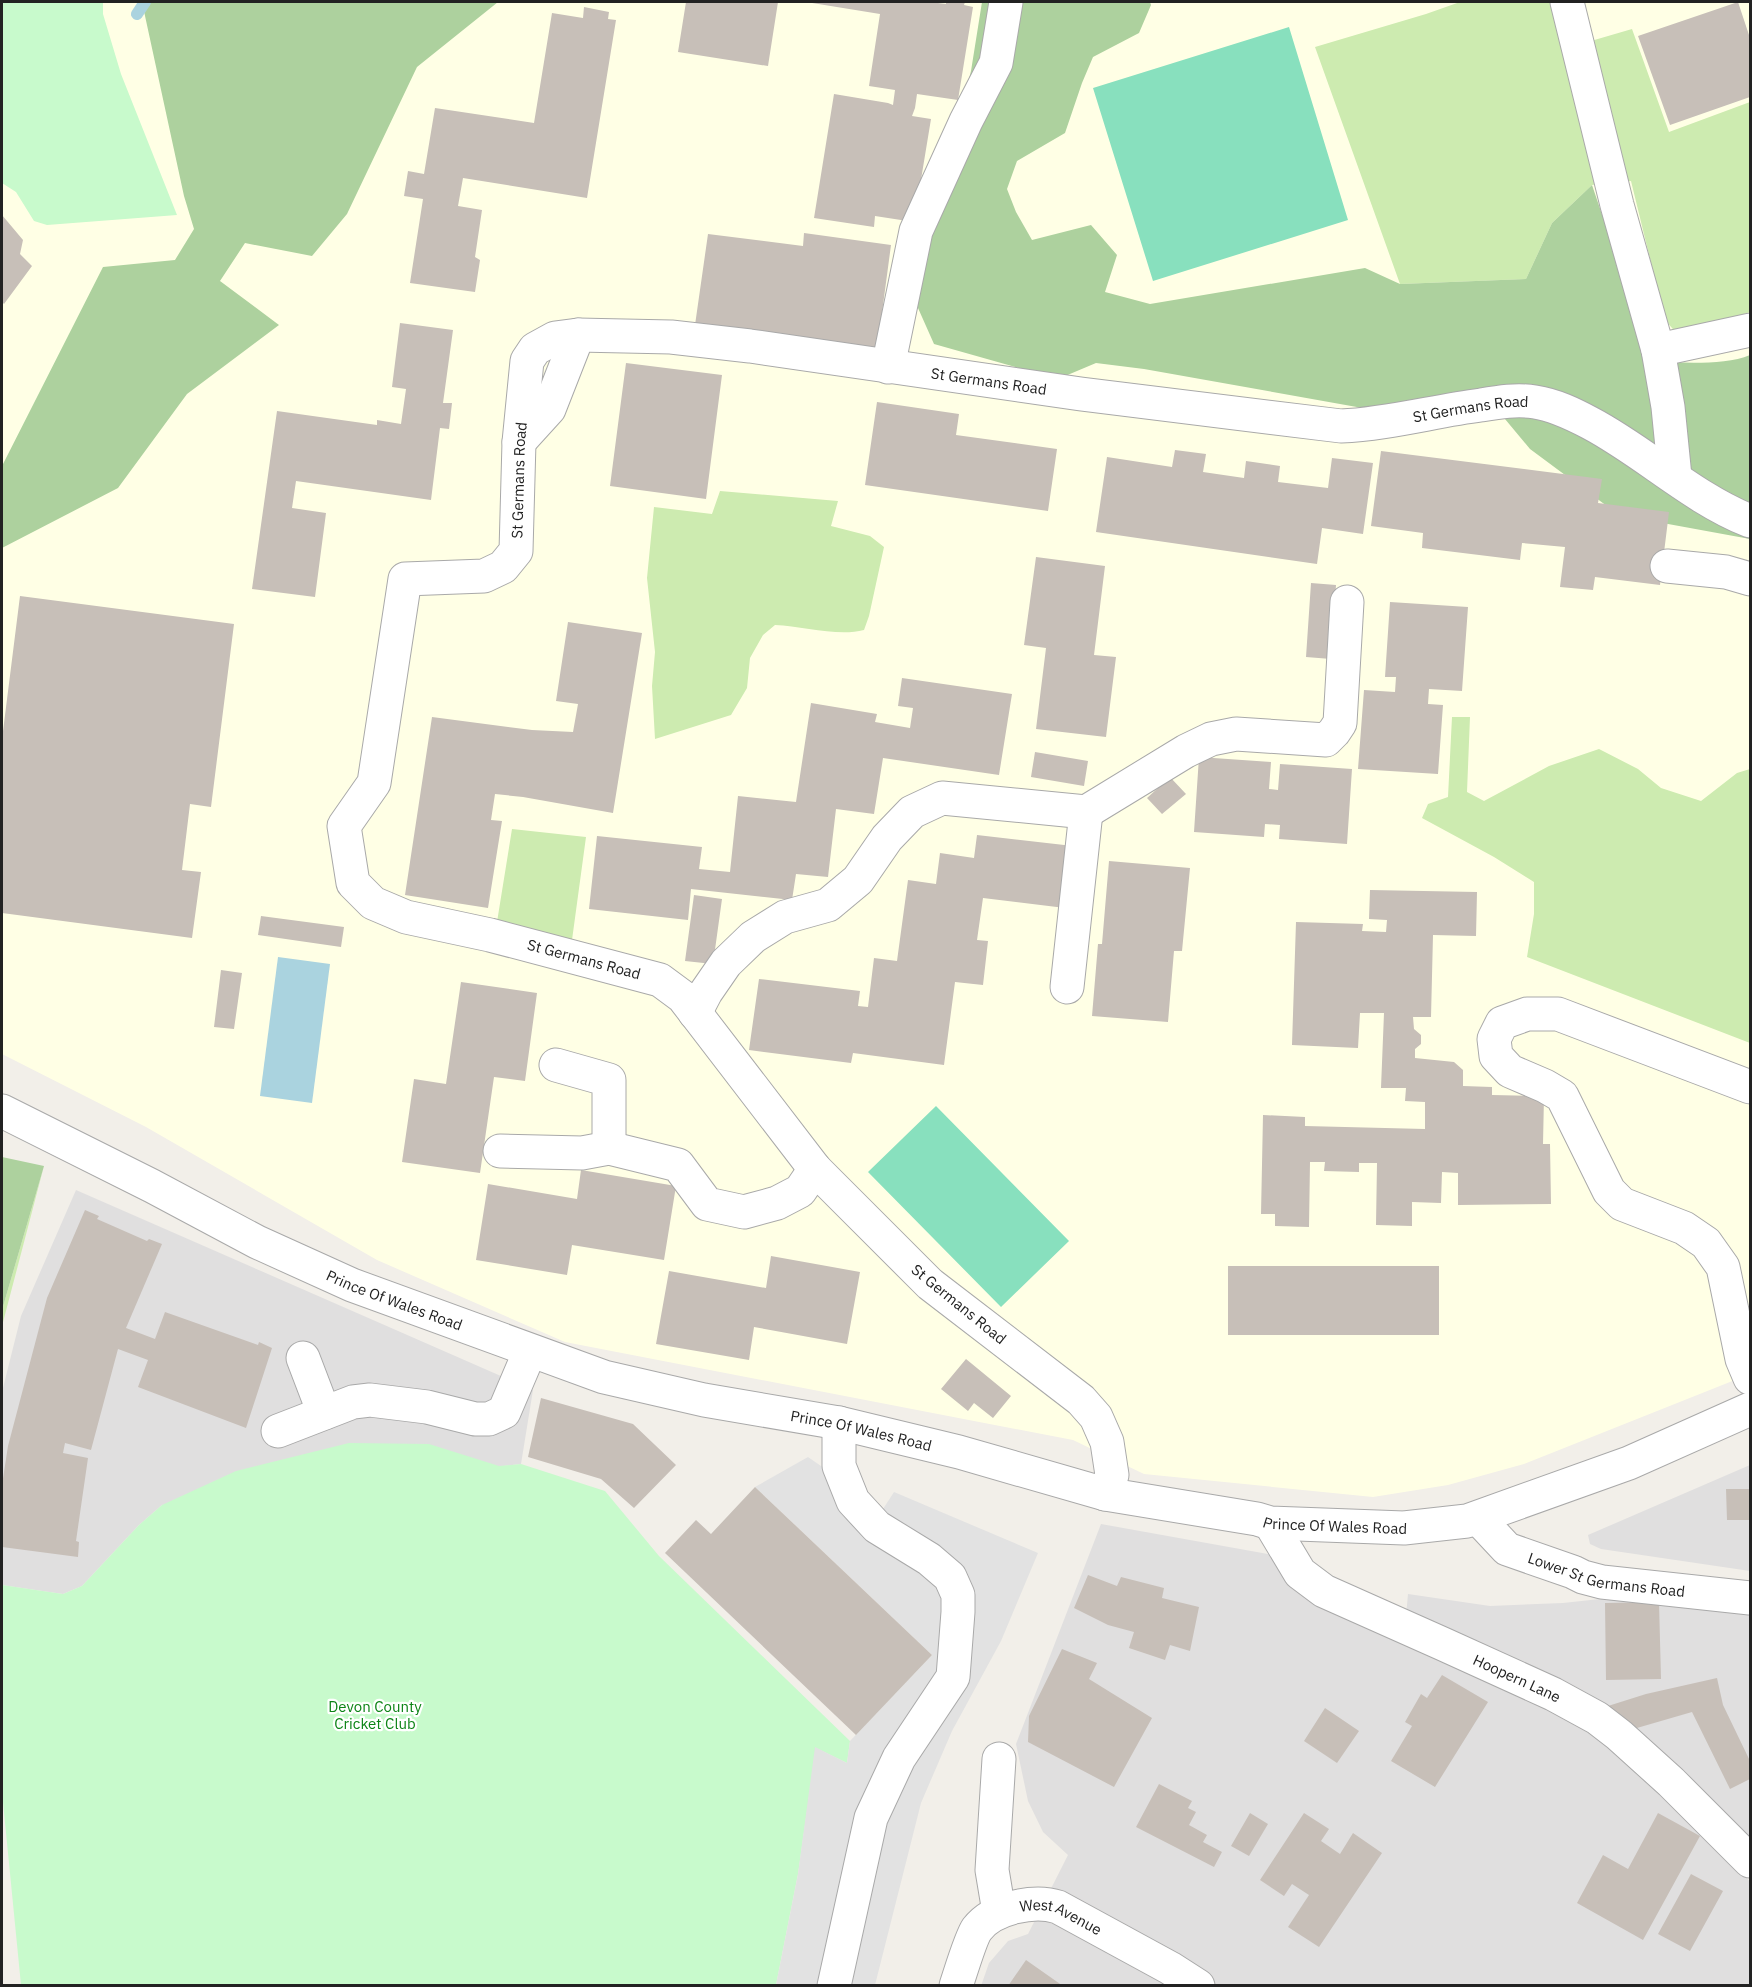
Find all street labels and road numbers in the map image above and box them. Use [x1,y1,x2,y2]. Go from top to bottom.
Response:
street label: St Germans Road [930,363,1048,398]
street label: St Germans Road [1411,391,1529,426]
street label: St Germans Road [507,421,530,539]
street label: St Germans Road [525,935,643,983]
street label: St Germans Road [908,1260,1010,1348]
street label: Prince Of Wales Road [323,1265,465,1334]
street label: Prince Of Wales Road [789,1405,934,1455]
street label: Prince Of Wales Road [1261,1512,1407,1538]
street label: Lower St Germans Road [1526,1548,1686,1600]
street label: Hoopern Lane [1470,1650,1564,1706]
street label: West Avenue [1018,1895,1105,1939]

